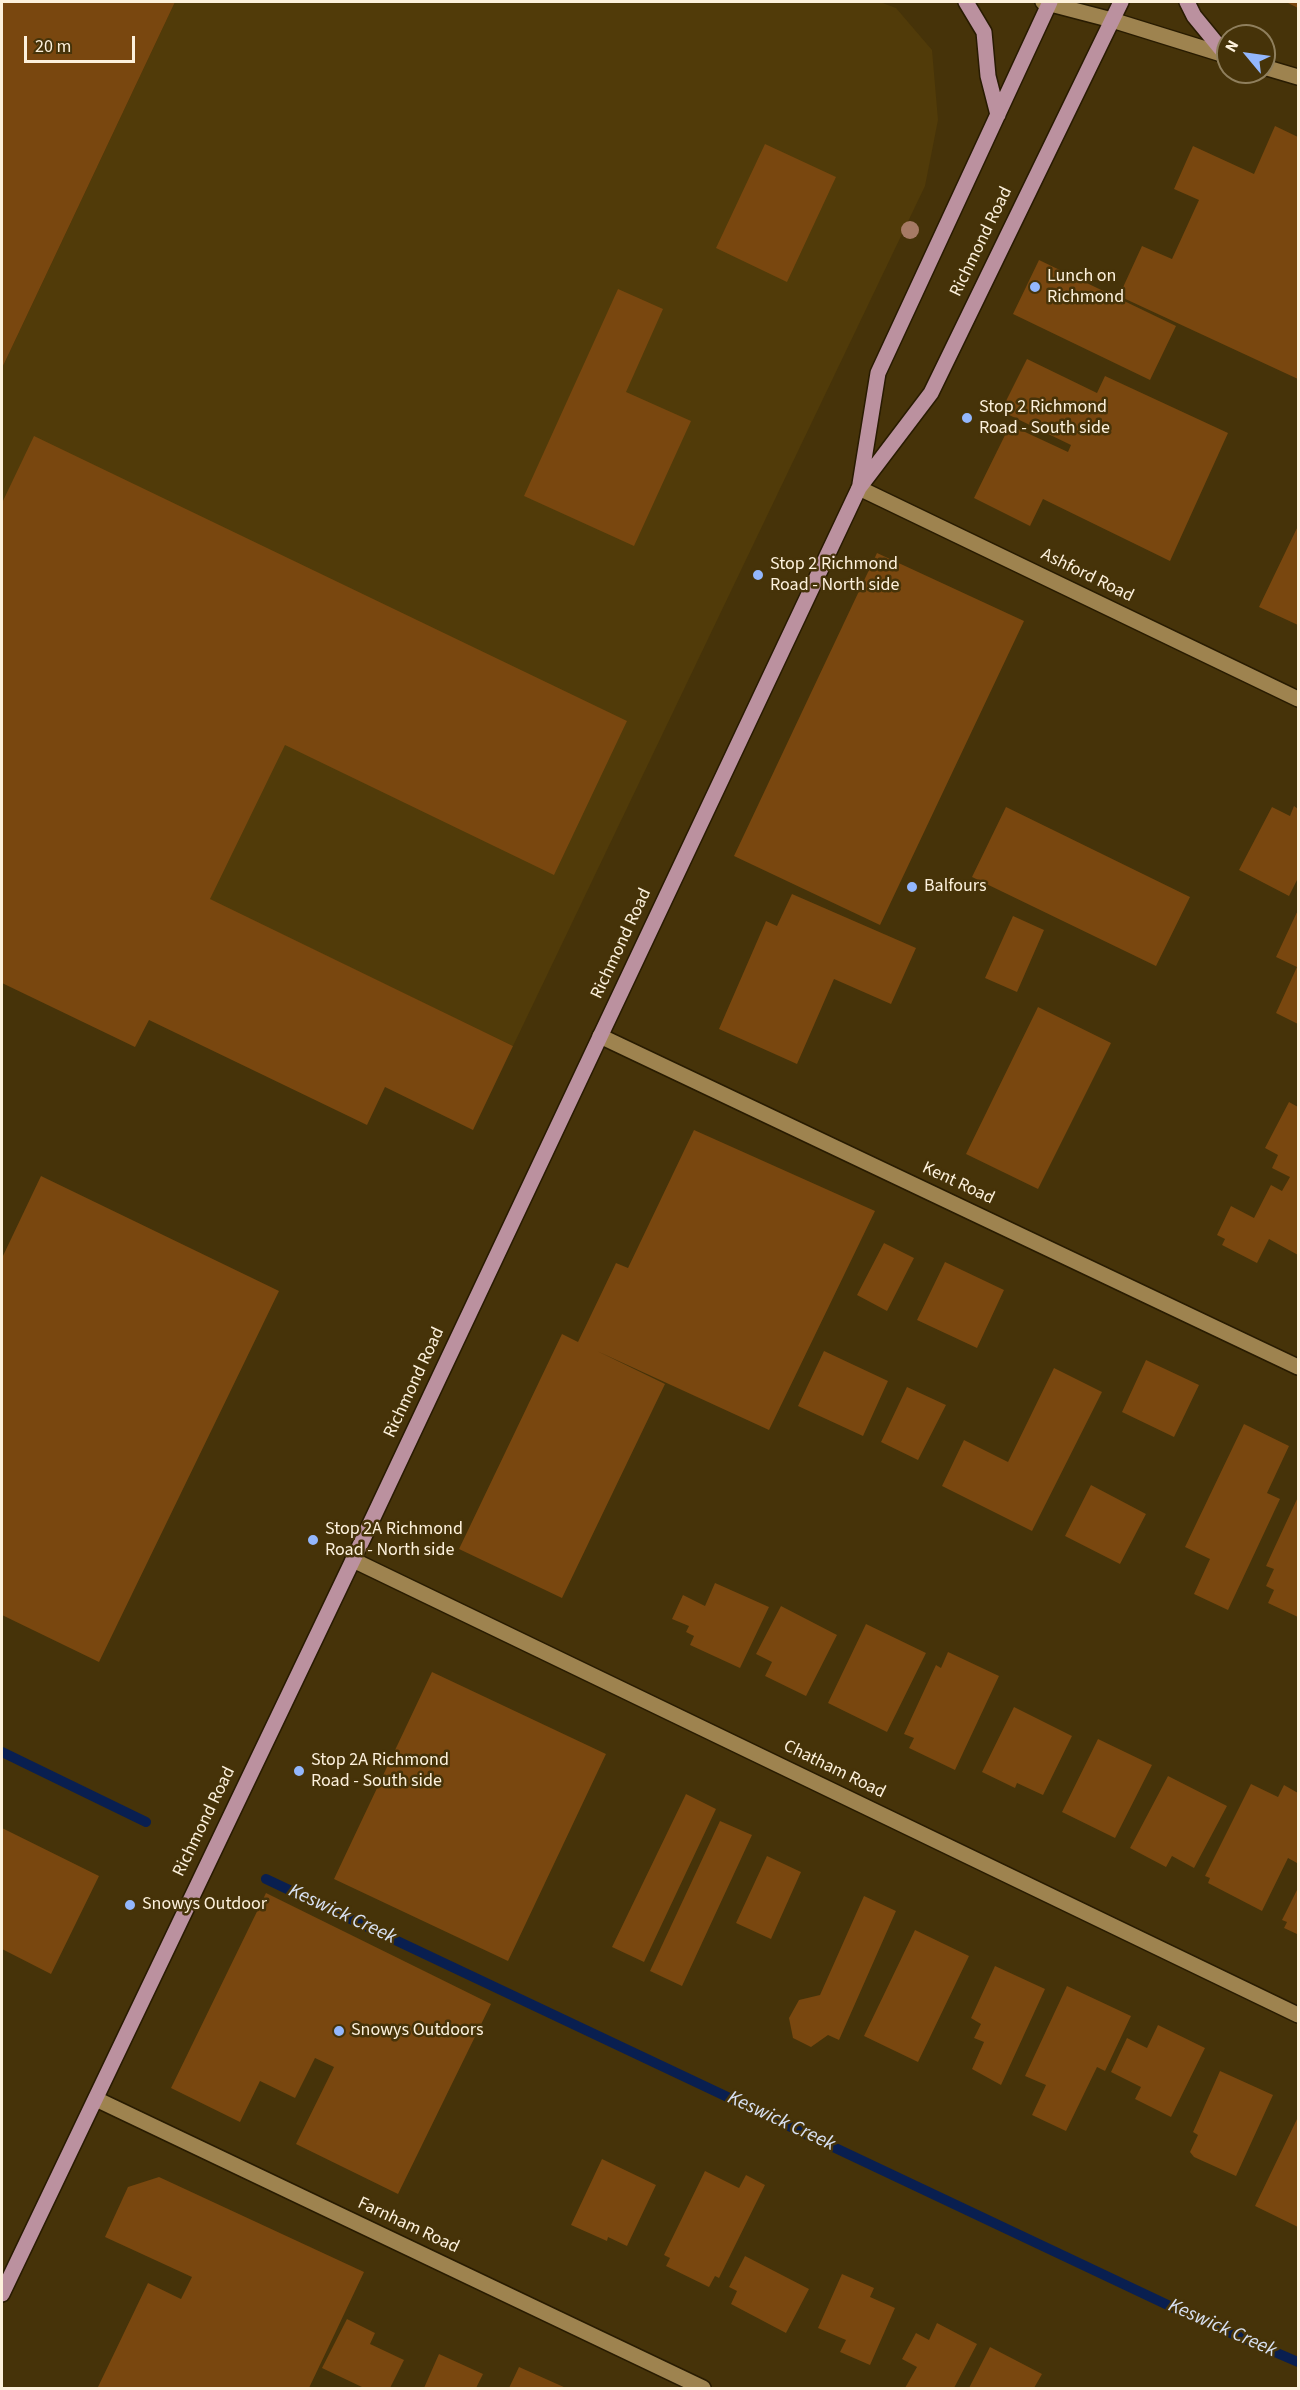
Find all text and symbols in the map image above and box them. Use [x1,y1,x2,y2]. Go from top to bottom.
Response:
scale bar [27,24,138,62]
north arrow [1216,24,1276,84]
text: 20 m [35,34,71,59]
text: N [1220,36,1244,56]
street label: Richmond Road [946,184,1018,300]
place label: Lunch on Richmond [1047,266,1124,308]
marker: Lunch on Richmond [1028,280,1042,294]
place label: Stop 2 Richmond Road - South side [979,397,1110,440]
marker: Stop 2 Richmond Road - South side [960,411,974,425]
street label: Ashford Road [1037,544,1137,608]
place label: Stop 2 Richmond Road - North side [770,554,899,596]
marker: Stop 2 Richmond Road - North side [751,568,765,582]
place label: Balfours [924,876,987,898]
marker: Balfours [905,880,919,894]
street label: Richmond Road [587,885,657,1003]
street label: Kent Road [918,1158,998,1210]
street label: Richmond Road [380,1324,450,1442]
place label: Stop 2A Richmond Road - North side [325,1519,463,1562]
marker: Stop 2A Richmond Road - North side [306,1533,320,1547]
street label: Chatham Road [779,1736,889,1804]
place label: Stop 2A Richmond Road - South side [311,1750,449,1792]
street label: Richmond Road [169,1764,241,1880]
marker: Stop 2A Richmond Road - South side [292,1764,306,1778]
water label: Keswick Creek [284,1880,400,1950]
place label: Snowys Outdoor [142,1894,267,1916]
marker: Snowys Outdoor [123,1898,137,1912]
place label: Snowys Outdoors [351,2020,483,2042]
marker: Snowys Outdoors [332,2024,346,2038]
water label: Keswick Creek [723,2087,839,2157]
street label: Farnham Road [354,2193,462,2259]
water label: Keswick Creek [1164,2294,1280,2364]

